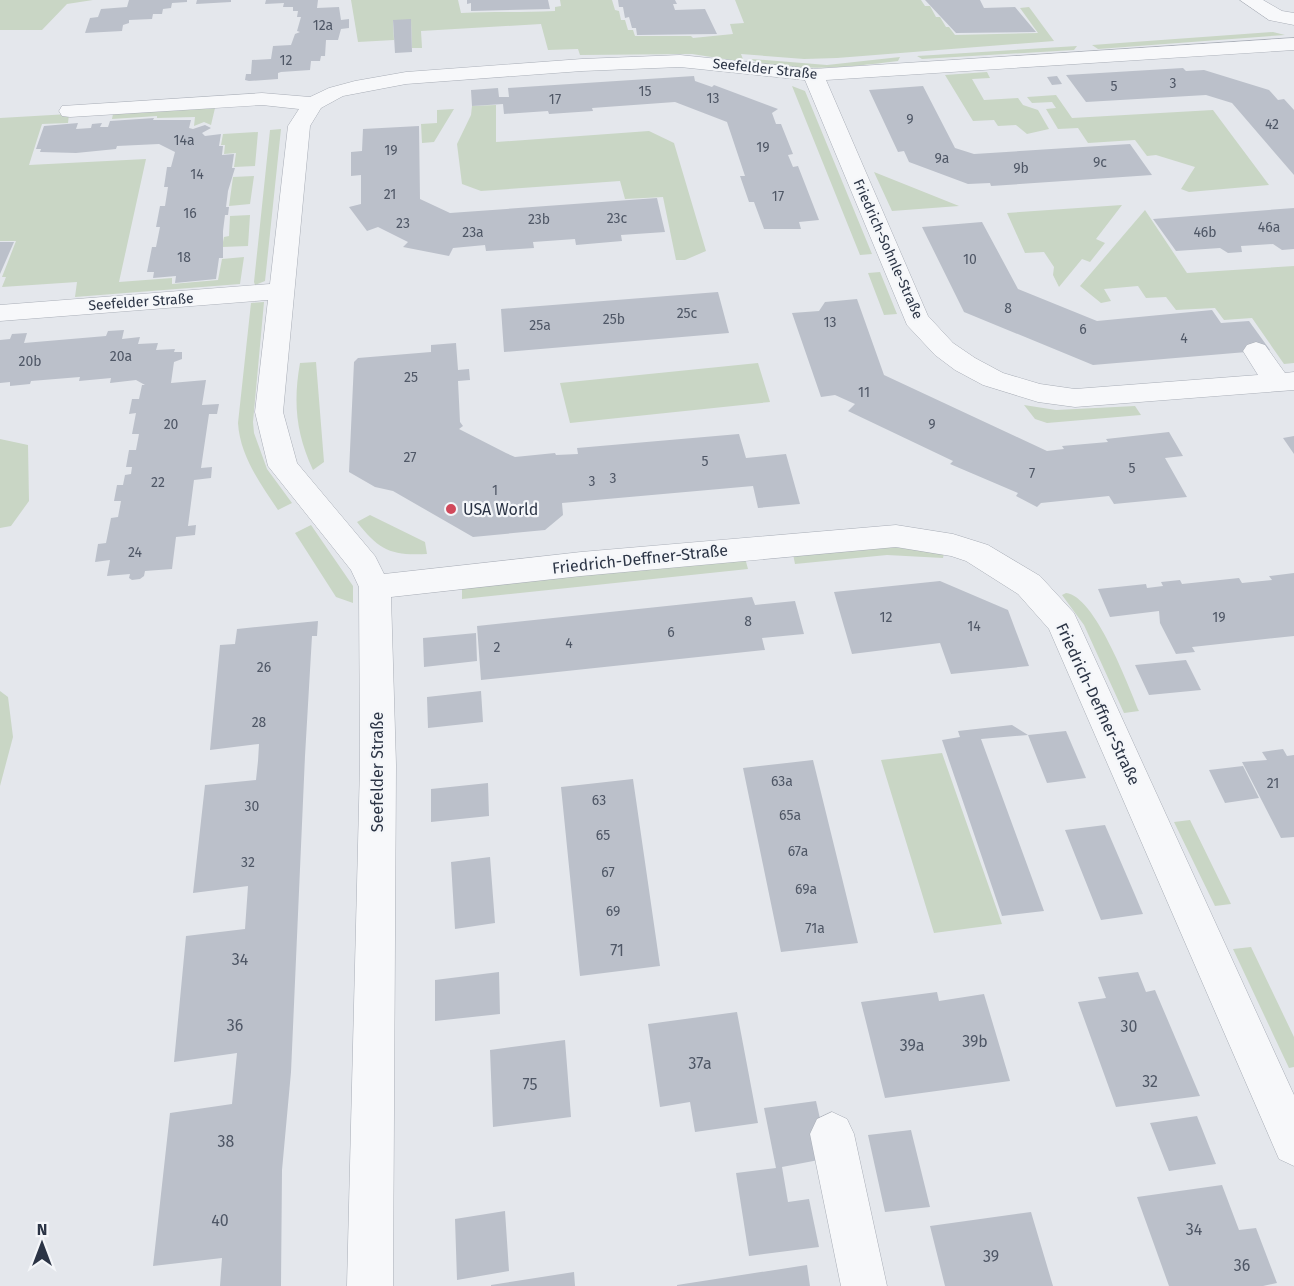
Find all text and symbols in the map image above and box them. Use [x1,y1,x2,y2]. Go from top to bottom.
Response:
house number: 12a [313,17,333,34]
house number: 12 [280,52,293,69]
street label: Seefelder Straße [712,55,818,83]
house number: 3 [1170,75,1177,92]
house number: 5 [1110,78,1118,95]
house number: 15 [638,83,652,100]
house number: 13 [706,90,720,107]
house number: 17 [549,91,561,108]
house number: 9 [906,111,914,128]
house number: 42 [1265,116,1279,133]
house number: 14a [173,132,195,149]
house number: 19 [756,139,770,156]
house number: 19 [384,142,398,159]
house number: 9a [935,150,949,167]
house number: 9c [1093,154,1107,171]
house number: 9b [1013,160,1029,177]
house number: 14 [190,166,204,183]
street label: Friedrich-Sohnle-Straße [849,176,927,322]
house number: 21 [384,186,396,203]
house number: 17 [772,188,784,205]
house number: 16 [183,205,197,222]
house number: 23c [607,210,628,227]
house number: 23b [528,211,550,228]
house number: 23 [396,215,410,232]
house number: 46a [1258,219,1280,236]
house number: 23a [462,224,484,241]
house number: 46b [1193,224,1217,241]
house number: 18 [177,249,191,266]
house number: 10 [963,251,977,268]
street label: Seefelder Straße [88,290,194,314]
house number: 8 [1004,300,1012,317]
house number: 25c [677,305,698,322]
house number: 25b [603,311,625,328]
house number: 13 [823,314,837,331]
house number: 25a [529,317,551,334]
house number: 6 [1079,321,1087,338]
house number: 4 [1180,330,1188,347]
house number: 20a [110,348,132,365]
house number: 20b [18,353,42,370]
house number: 25 [404,369,418,386]
house number: 11 [858,384,870,401]
house number: 20 [164,416,179,433]
house number: 9 [928,416,936,433]
house number: 27 [403,449,417,466]
house number: 5 [701,453,709,470]
house number: 5 [1128,460,1136,477]
house number: 7 [1029,465,1035,482]
house number: 3 [610,470,617,487]
house number: 3 [589,473,596,490]
house number: 22 [151,474,165,491]
house number: 1 [492,482,498,499]
place label: USA World [463,500,538,519]
marker: USA World [444,502,458,516]
street label: Friedrich-Deffner-Straße [551,540,729,578]
house number: 24 [128,544,143,561]
house number: 12 [880,609,893,626]
house number: 19 [1212,609,1226,626]
house number: 8 [744,613,752,630]
house number: 14 [967,618,981,635]
street label: Friedrich-Deffner-Straße [1052,620,1144,788]
house number: 6 [667,624,675,641]
house number: 4 [565,635,573,652]
house number: 2 [494,639,501,656]
house number: 26 [257,659,271,676]
street label: Seefelder Straße [368,712,387,832]
house number: 28 [252,714,267,731]
house number: 63a [771,773,793,790]
house number: 21 [1267,775,1279,792]
house number: 63 [592,792,606,809]
house number: 30 [245,798,260,815]
house number: 65a [779,807,801,824]
house number: 65 [596,827,610,844]
house number: 67a [788,843,808,860]
house number: 32 [241,854,255,871]
house number: 67 [601,864,615,881]
house number: 69a [795,881,817,898]
house number: 69 [606,903,620,920]
house number: 71a [805,920,825,937]
house number: 71 [610,941,624,960]
house number: 34 [232,950,249,969]
house number: 36 [227,1016,243,1035]
house number: 30 [1121,1017,1138,1036]
house number: 39b [962,1032,988,1051]
house number: 39a [900,1036,924,1055]
house number: 37a [688,1054,712,1073]
house number: 32 [1142,1072,1158,1091]
house number: 75 [523,1075,537,1094]
house number: 38 [218,1132,235,1151]
house number: 40 [211,1211,229,1230]
north arrow [12,1214,72,1274]
text: N [37,1220,47,1239]
house number: 34 [1186,1220,1203,1239]
house number: 39 [983,1247,999,1266]
house number: 36 [1234,1256,1250,1275]

